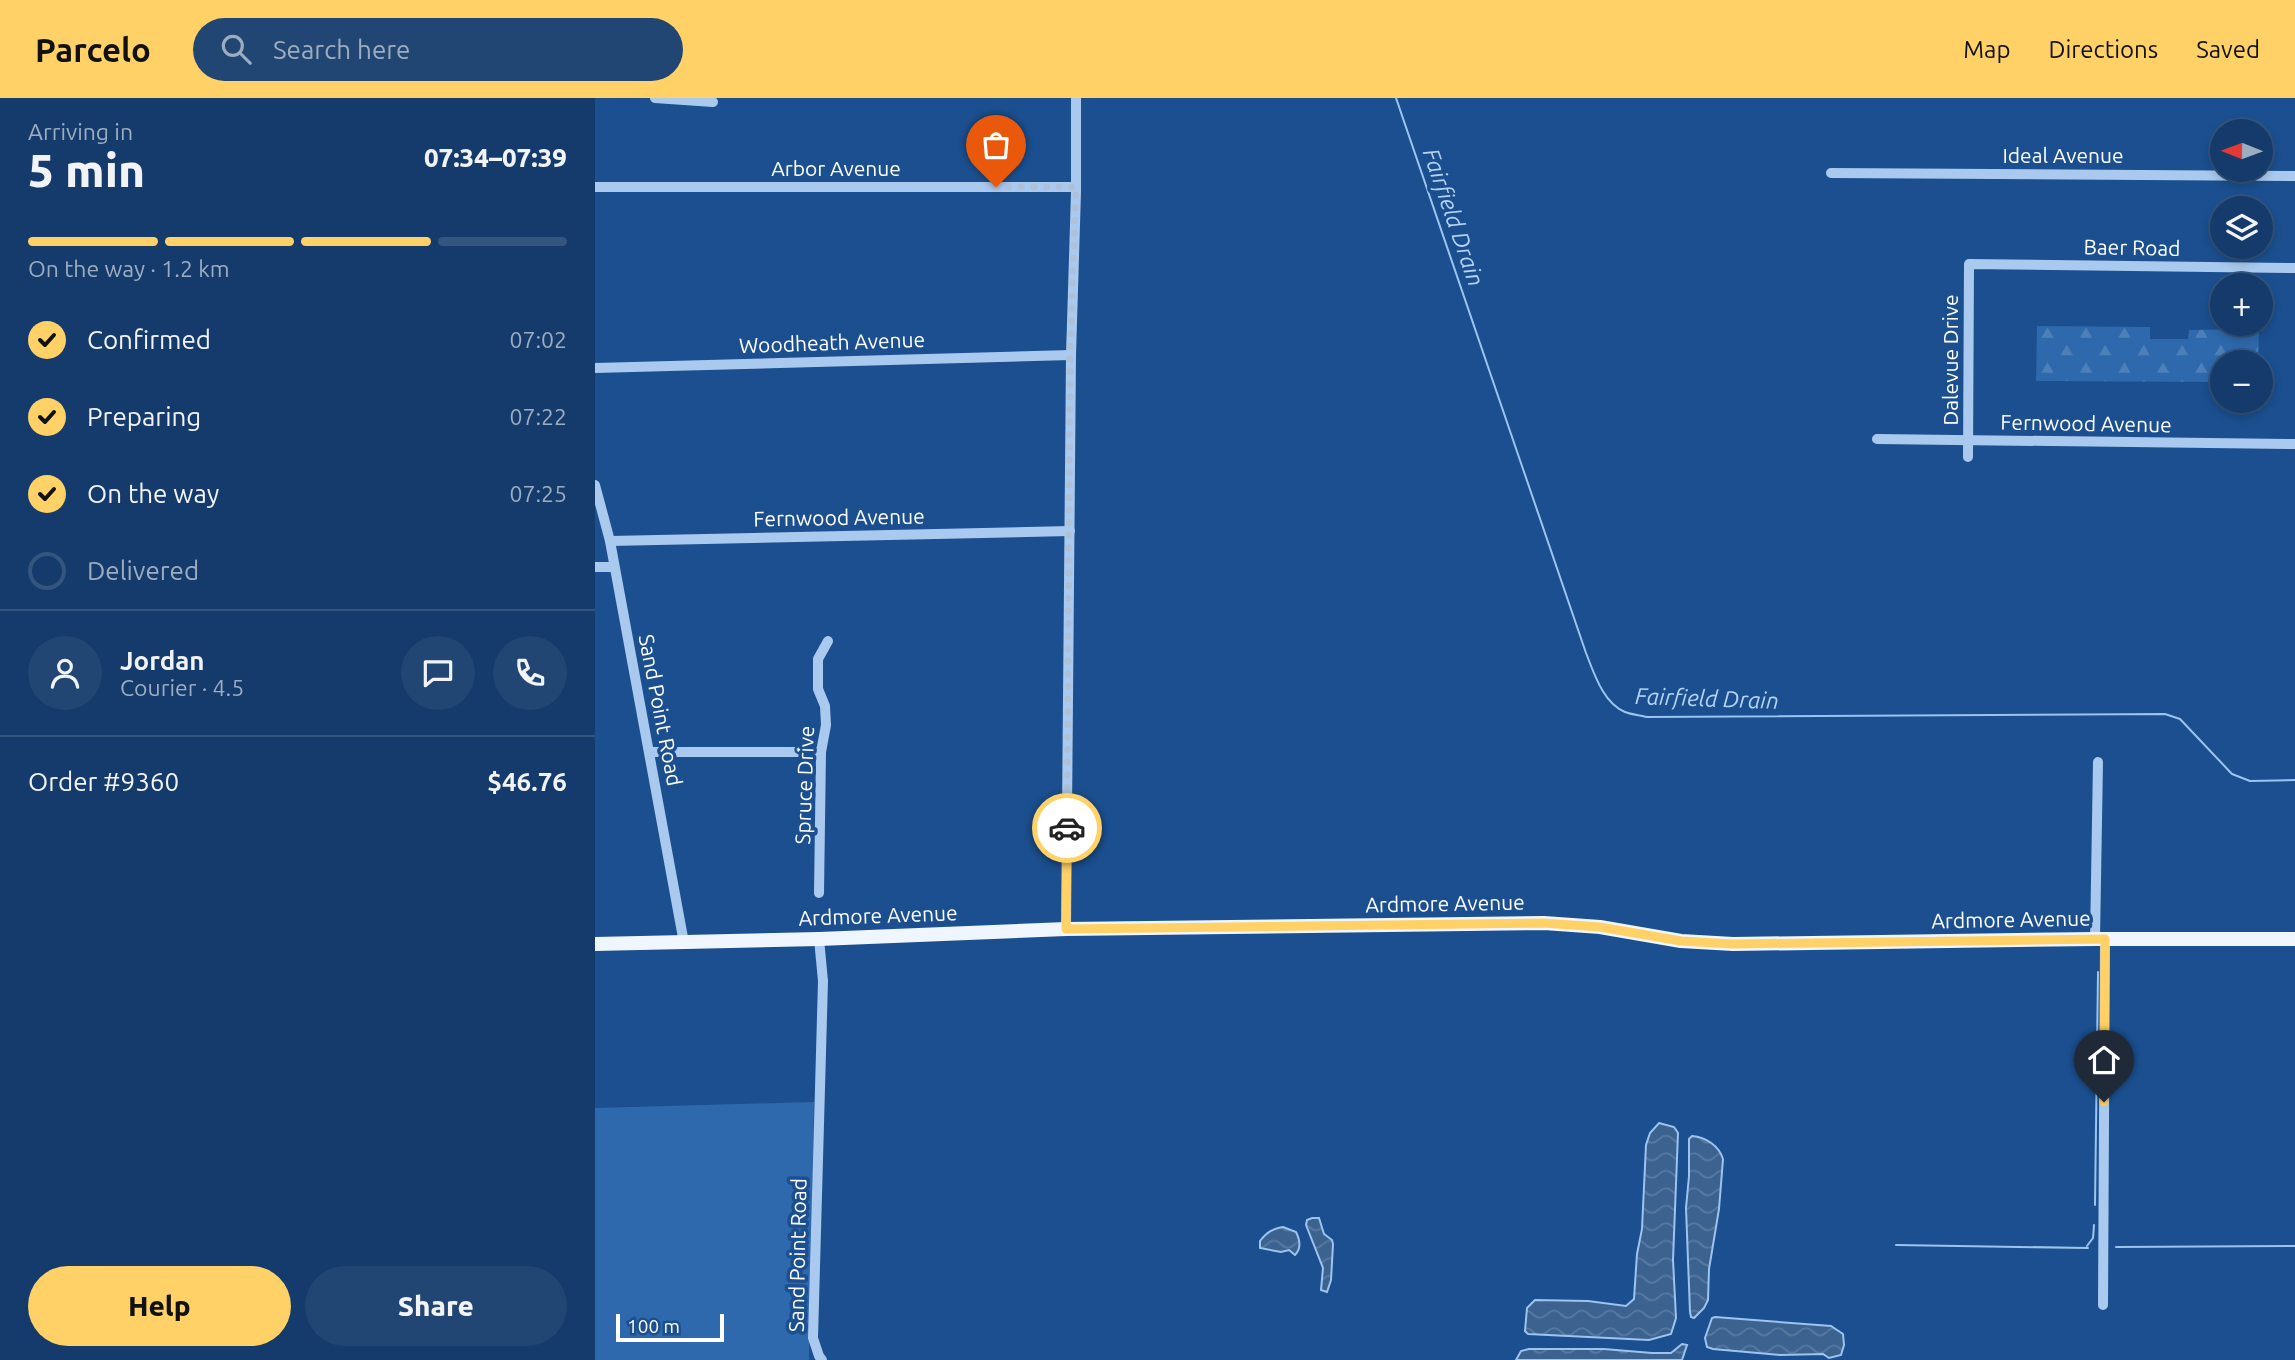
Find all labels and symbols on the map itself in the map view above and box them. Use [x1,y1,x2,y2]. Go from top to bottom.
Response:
pin [966,115,1026,187]
north arrow [2210,119,2273,182]
street label: Ideal Avenue [2002,143,2124,167]
water label: Fairfield Drain [1418,145,1489,289]
street label: Arbor Avenue [771,156,901,180]
street label: Baer Road [2083,234,2181,260]
street label: Dalevue Drive [1938,295,1962,426]
street label: Woodheath Avenue [739,327,925,357]
street label: Fernwood Avenue [2000,410,2172,436]
street label: Fernwood Avenue [753,504,925,530]
street label: Sand Point Road [635,632,687,788]
water label: Fairfield Drain [1635,683,1779,714]
street label: Spruce Drive [790,725,818,845]
courier [1032,793,1102,863]
street label: Ardmore Avenue [1365,890,1525,916]
street label: Ardmore Avenue [798,900,958,930]
street label: Ardmore Avenue [1931,906,2091,932]
pin [2074,1030,2134,1102]
street label: Sand Point Road [784,1178,810,1332]
scale bar [616,1311,725,1343]

